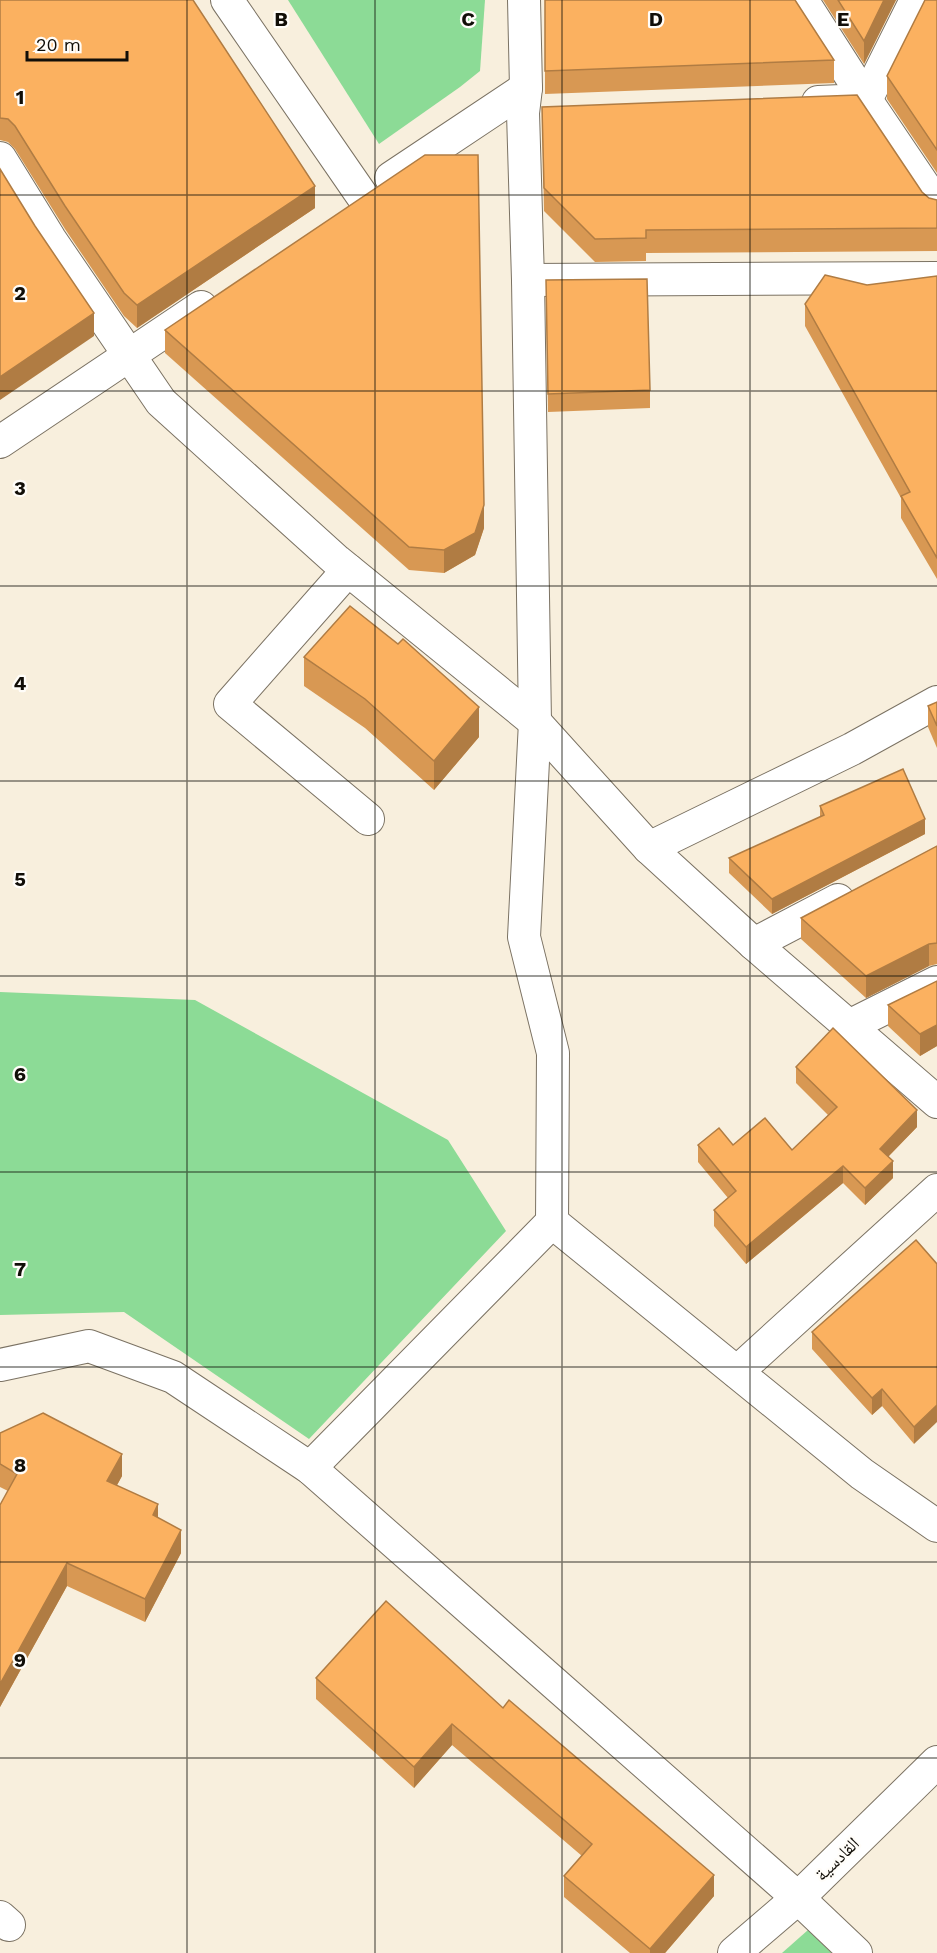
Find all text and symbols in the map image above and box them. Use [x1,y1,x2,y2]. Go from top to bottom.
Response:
text: B [274,7,288,31]
text: C [461,7,475,31]
text: D [649,7,663,31]
text: E [837,7,849,31]
scale bar [27,24,128,62]
text: 20 m [36,34,81,55]
text: 1 [16,85,24,109]
text: 2 [14,281,26,305]
text: 3 [14,476,26,500]
text: 4 [14,671,27,695]
text: 5 [14,867,26,891]
text: 6 [14,1062,26,1086]
text: 7 [14,1257,26,1281]
text: 8 [14,1453,26,1477]
text: 9 [14,1648,26,1672]
street label: القادسية [810,1832,863,1885]

